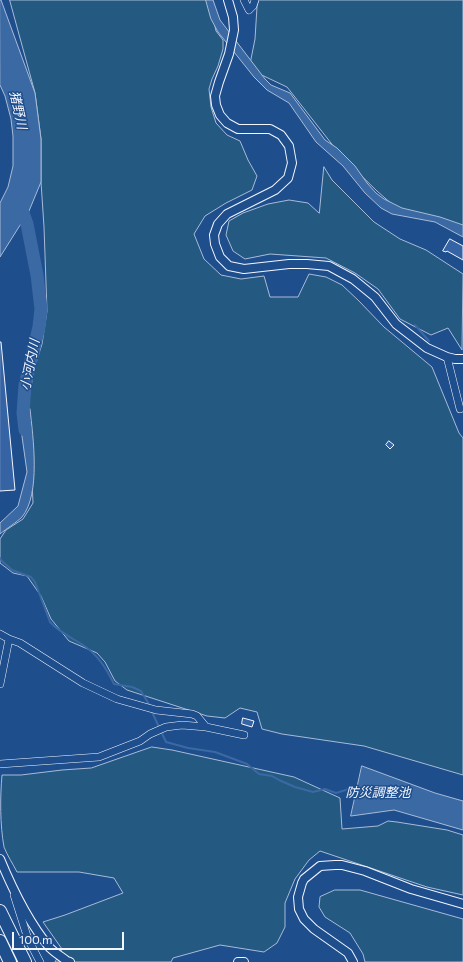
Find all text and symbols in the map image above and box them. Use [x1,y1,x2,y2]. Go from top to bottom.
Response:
water label: 猪野川 [6,89,30,131]
water label: 小河内川 [17,338,43,392]
water label: 防災調整池 [346,785,410,801]
scale bar [14,924,126,950]
text: 100 m [19,932,53,946]

